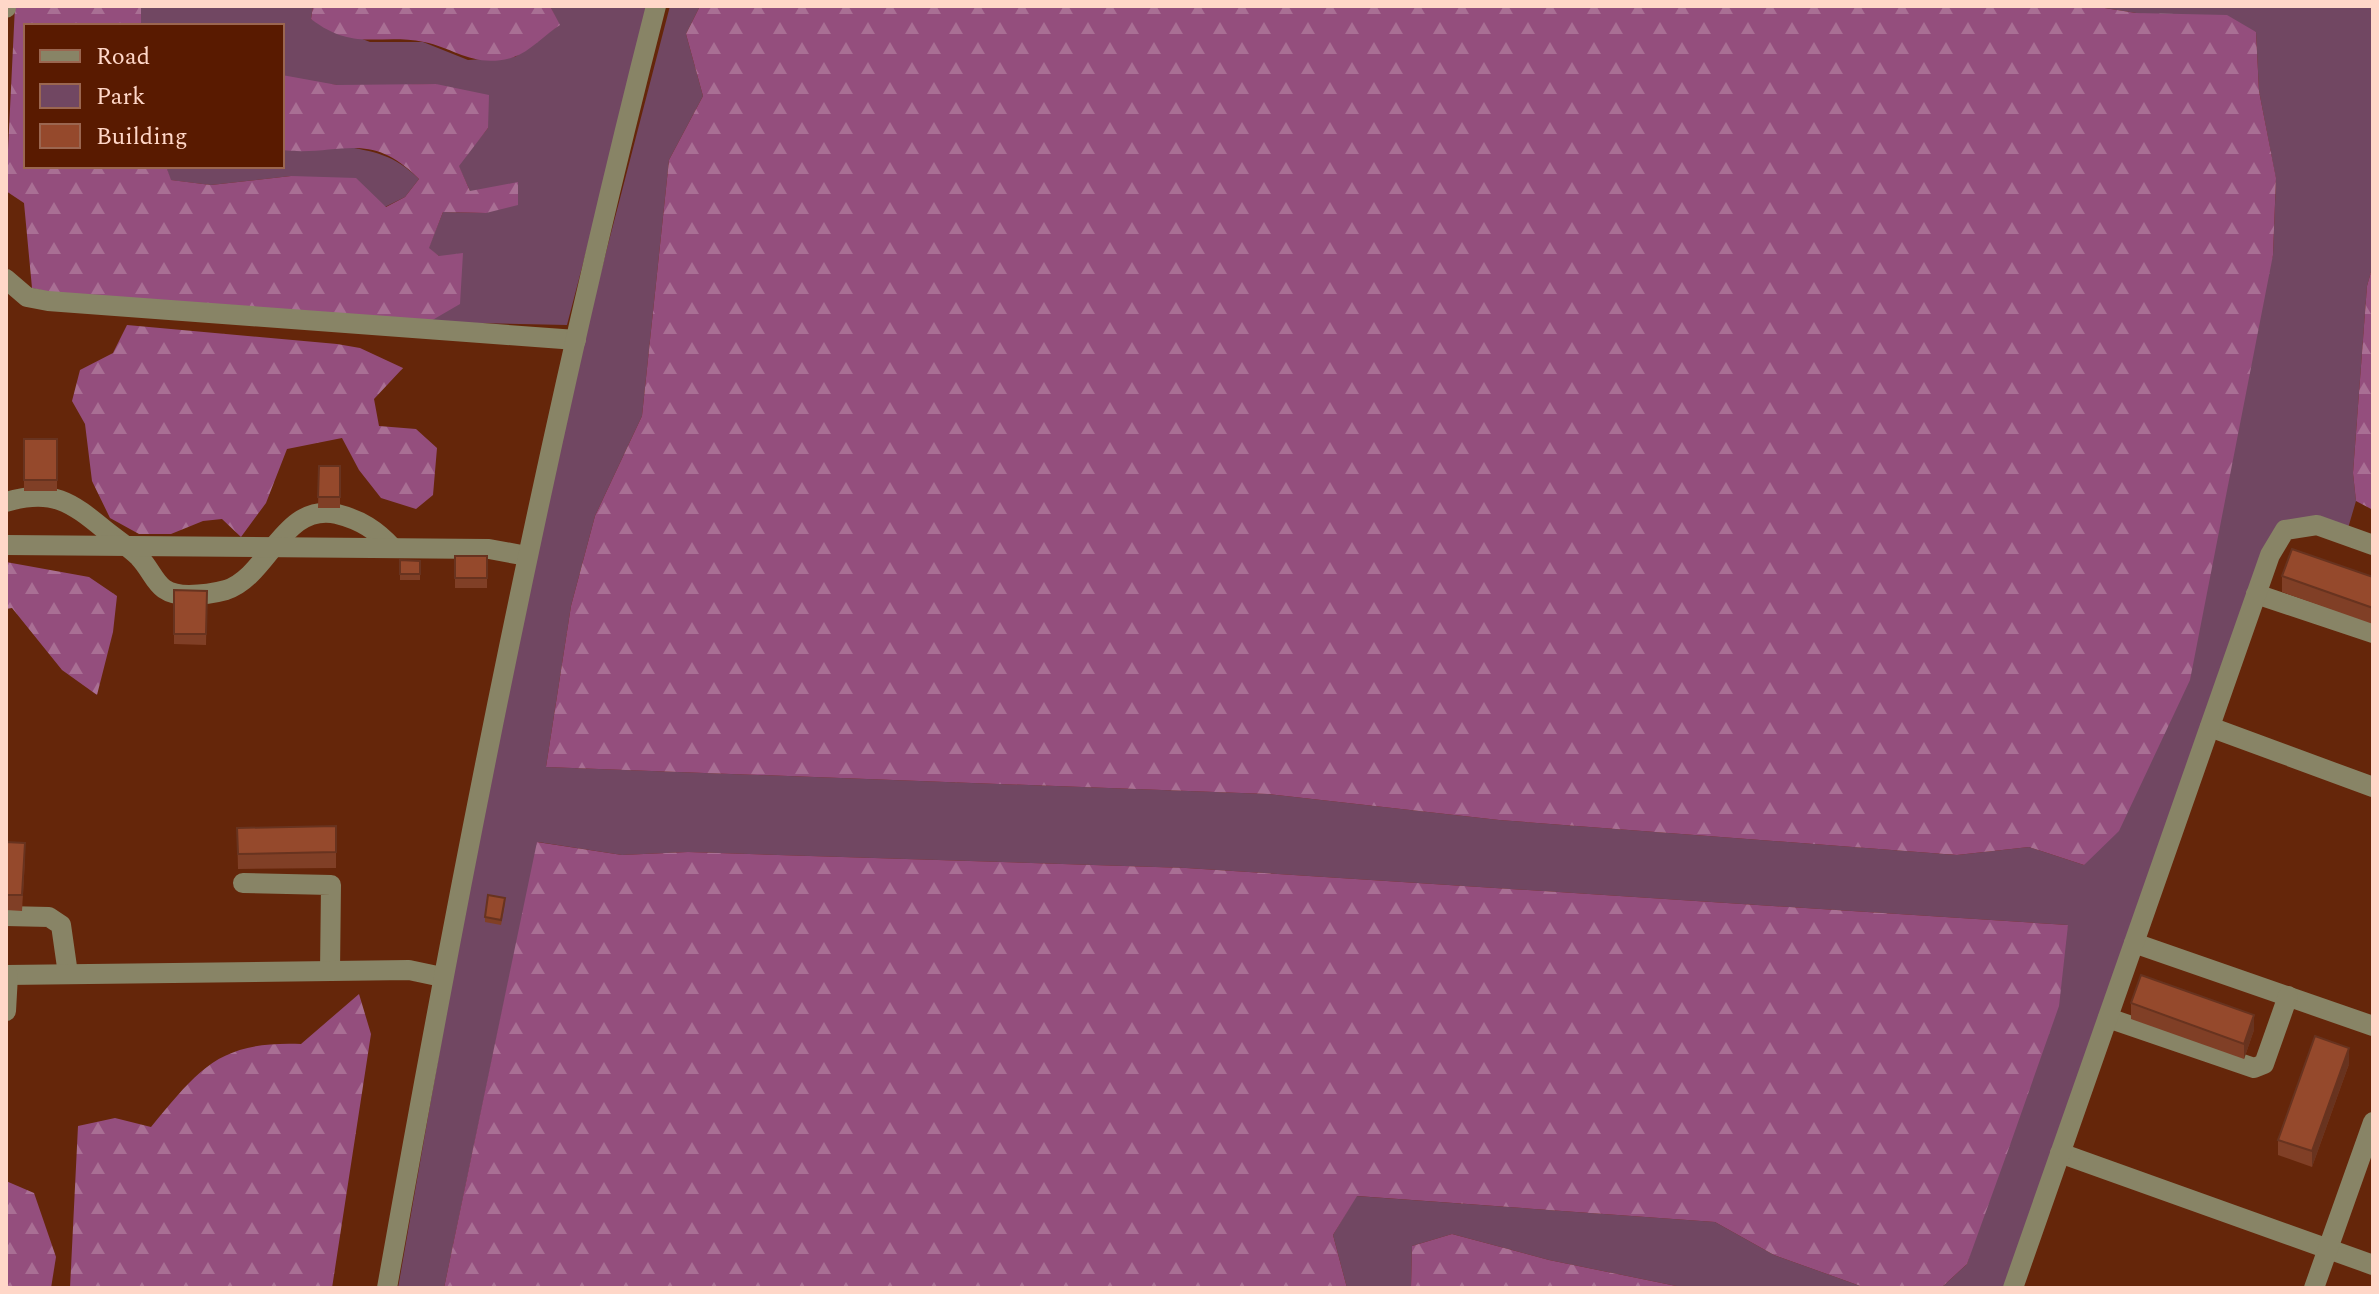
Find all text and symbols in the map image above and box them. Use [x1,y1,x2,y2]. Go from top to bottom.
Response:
legend [24,24,284,168]
text: Road [96,39,150,75]
text: Park [96,79,146,115]
text: Building [96,119,188,155]

